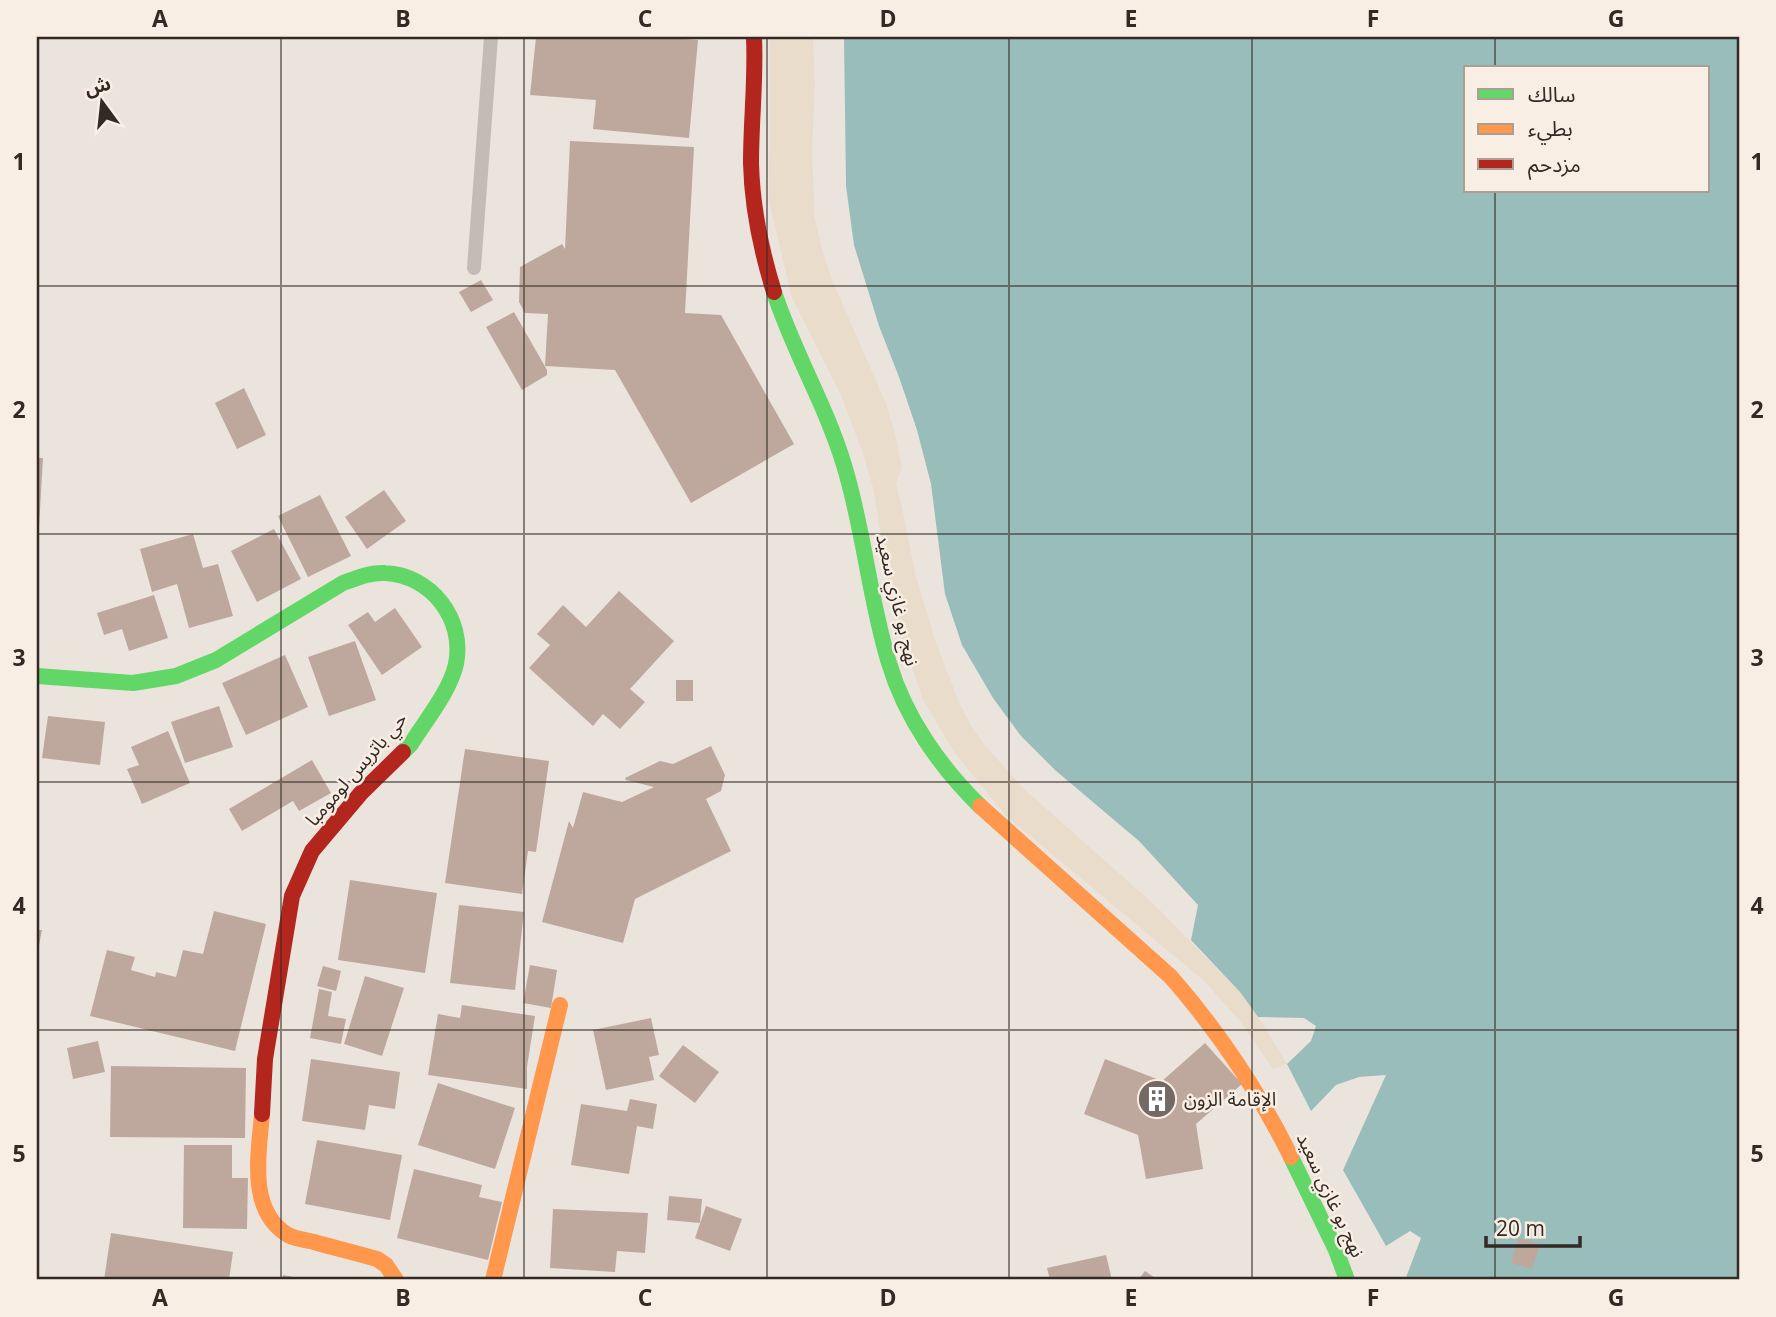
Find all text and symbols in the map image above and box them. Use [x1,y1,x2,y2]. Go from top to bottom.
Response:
text: A [152,2,168,34]
text: B [395,2,411,34]
text: C [638,2,652,34]
text: D [879,2,897,34]
text: E [1125,2,1137,34]
text: F [1367,2,1379,34]
text: G [1608,2,1624,34]
north arrow [66,66,136,136]
legend [1464,66,1710,192]
text: ش [82,70,114,102]
text: سالك [1528,80,1575,108]
text: بطيء [1528,114,1573,145]
text: 1 [12,145,26,177]
text: 1 [1750,145,1764,177]
text: مزدحم [1528,150,1581,180]
text: 2 [12,393,26,425]
text: 2 [1750,393,1764,425]
street label: نهج بو غازي سعيد [868,532,926,669]
text: 3 [12,641,26,673]
text: 3 [1750,641,1764,673]
street label: حي باتريس لومومبا [299,707,415,833]
text: 4 [12,889,26,921]
text: 4 [1750,889,1764,921]
building icon: الإقامة الزون [1136,1078,1178,1120]
place label: الإقامة الزون [1184,1086,1276,1112]
street label: نهج بو غازي سعيد [1289,1129,1371,1262]
text: 5 [12,1137,26,1169]
text: 5 [1750,1137,1764,1169]
scale bar [1486,1205,1580,1249]
text: 20 m [1496,1214,1545,1242]
text: A [152,1281,168,1313]
text: B [395,1281,411,1313]
text: C [638,1281,652,1313]
text: D [879,1281,897,1313]
text: E [1125,1281,1137,1313]
text: F [1367,1281,1379,1313]
text: G [1608,1281,1624,1313]

